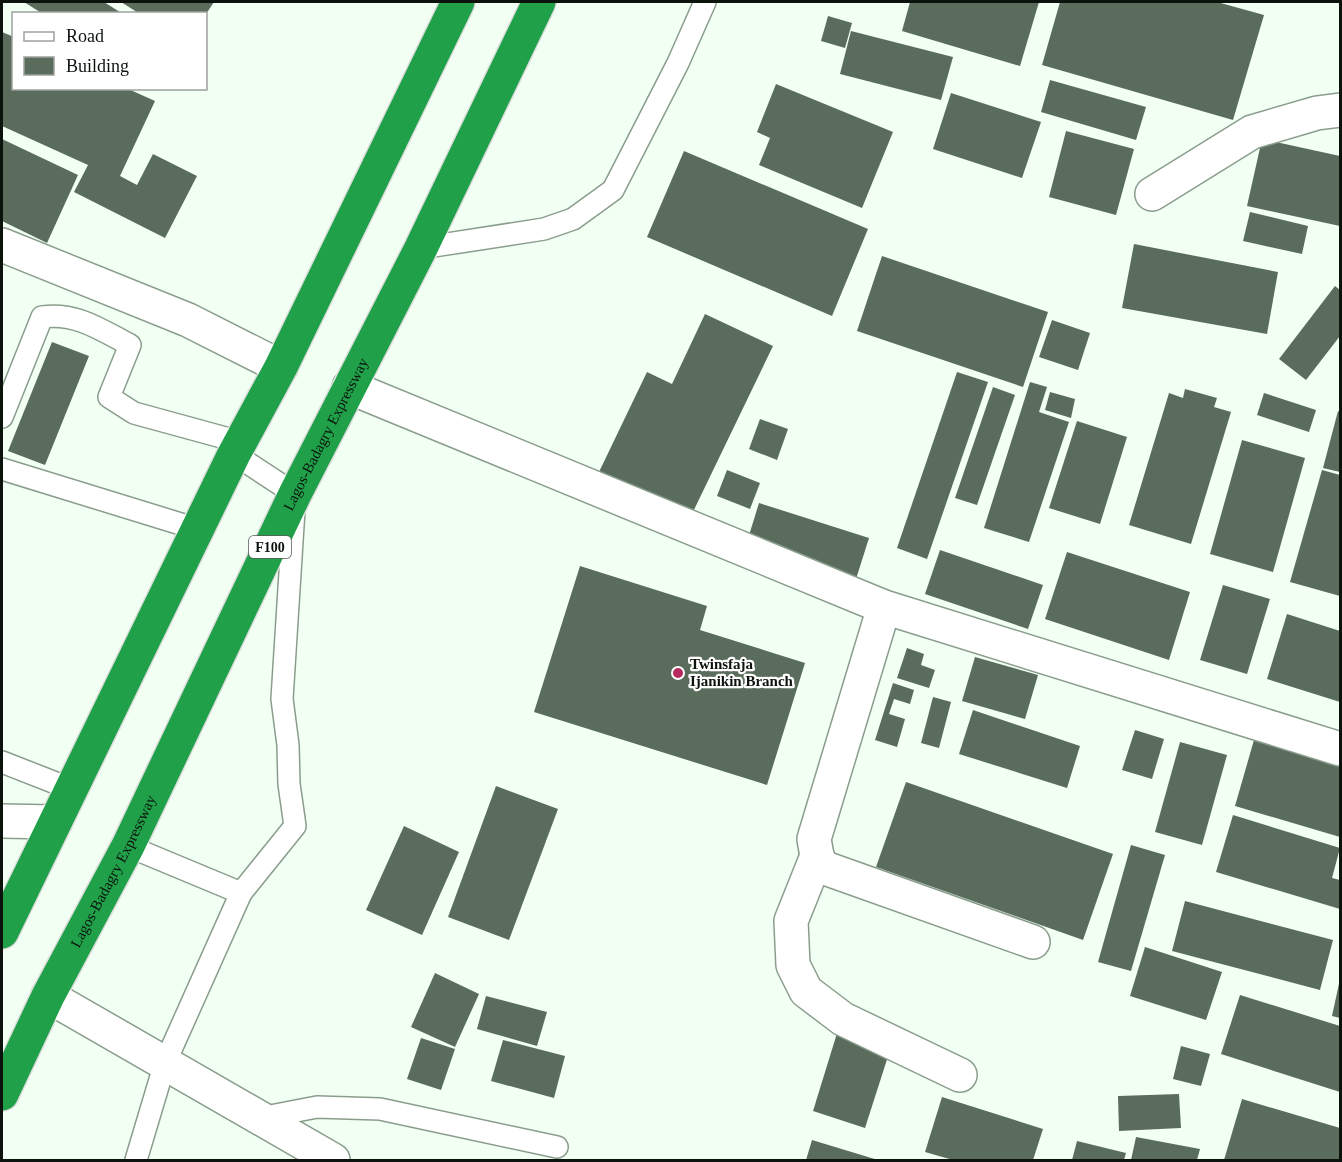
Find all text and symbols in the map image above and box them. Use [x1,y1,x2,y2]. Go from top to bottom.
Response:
legend [12,12,207,90]
text: Road [66,26,104,46]
text: Building [66,56,129,76]
street label: Lagos-Badagry Expressway [280,355,371,513]
road number: F100 [249,536,291,558]
place label: Twinsfaja Ijanikin Branch [690,656,794,689]
marker: Twinsfaja Ijanikin Branch [671,666,685,680]
street label: Lagos-Badagry Expressway [67,792,159,950]

